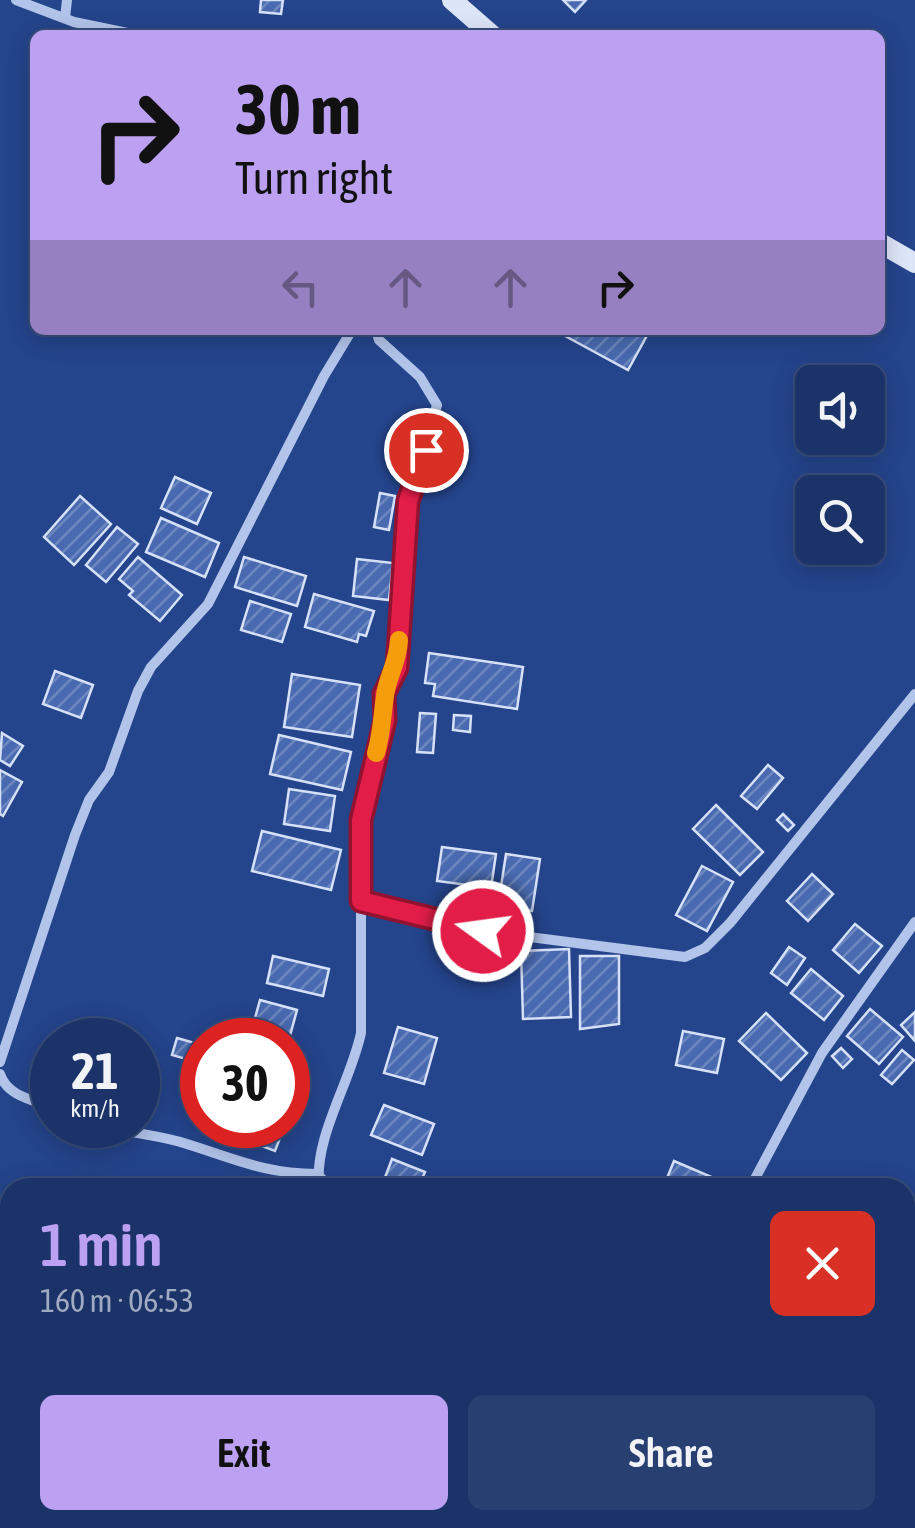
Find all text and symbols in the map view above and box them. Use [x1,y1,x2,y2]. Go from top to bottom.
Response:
text: 30 m [235,69,361,149]
icon: right [70,70,200,200]
text: Turn right [235,152,393,204]
icon: left [273,260,328,315]
icon: ahead [378,260,433,315]
icon: ahead [483,260,538,315]
icon: right [588,260,643,315]
map controls [795,365,885,565]
button: sound [795,365,885,455]
pin [384,408,469,493]
icon: arrive [399,423,454,478]
button: search [795,475,885,565]
position arrow [431,879,535,983]
speed limit sign: 30 [180,1018,310,1148]
text: 21 [71,1042,118,1100]
text: km/h [70,1094,120,1122]
text: 1 min [40,1210,163,1279]
button: close [770,1211,875,1316]
text: 160 m · 06:53 [40,1282,194,1319]
button: Exit [40,1395,448,1510]
button: Share [468,1395,875,1510]

